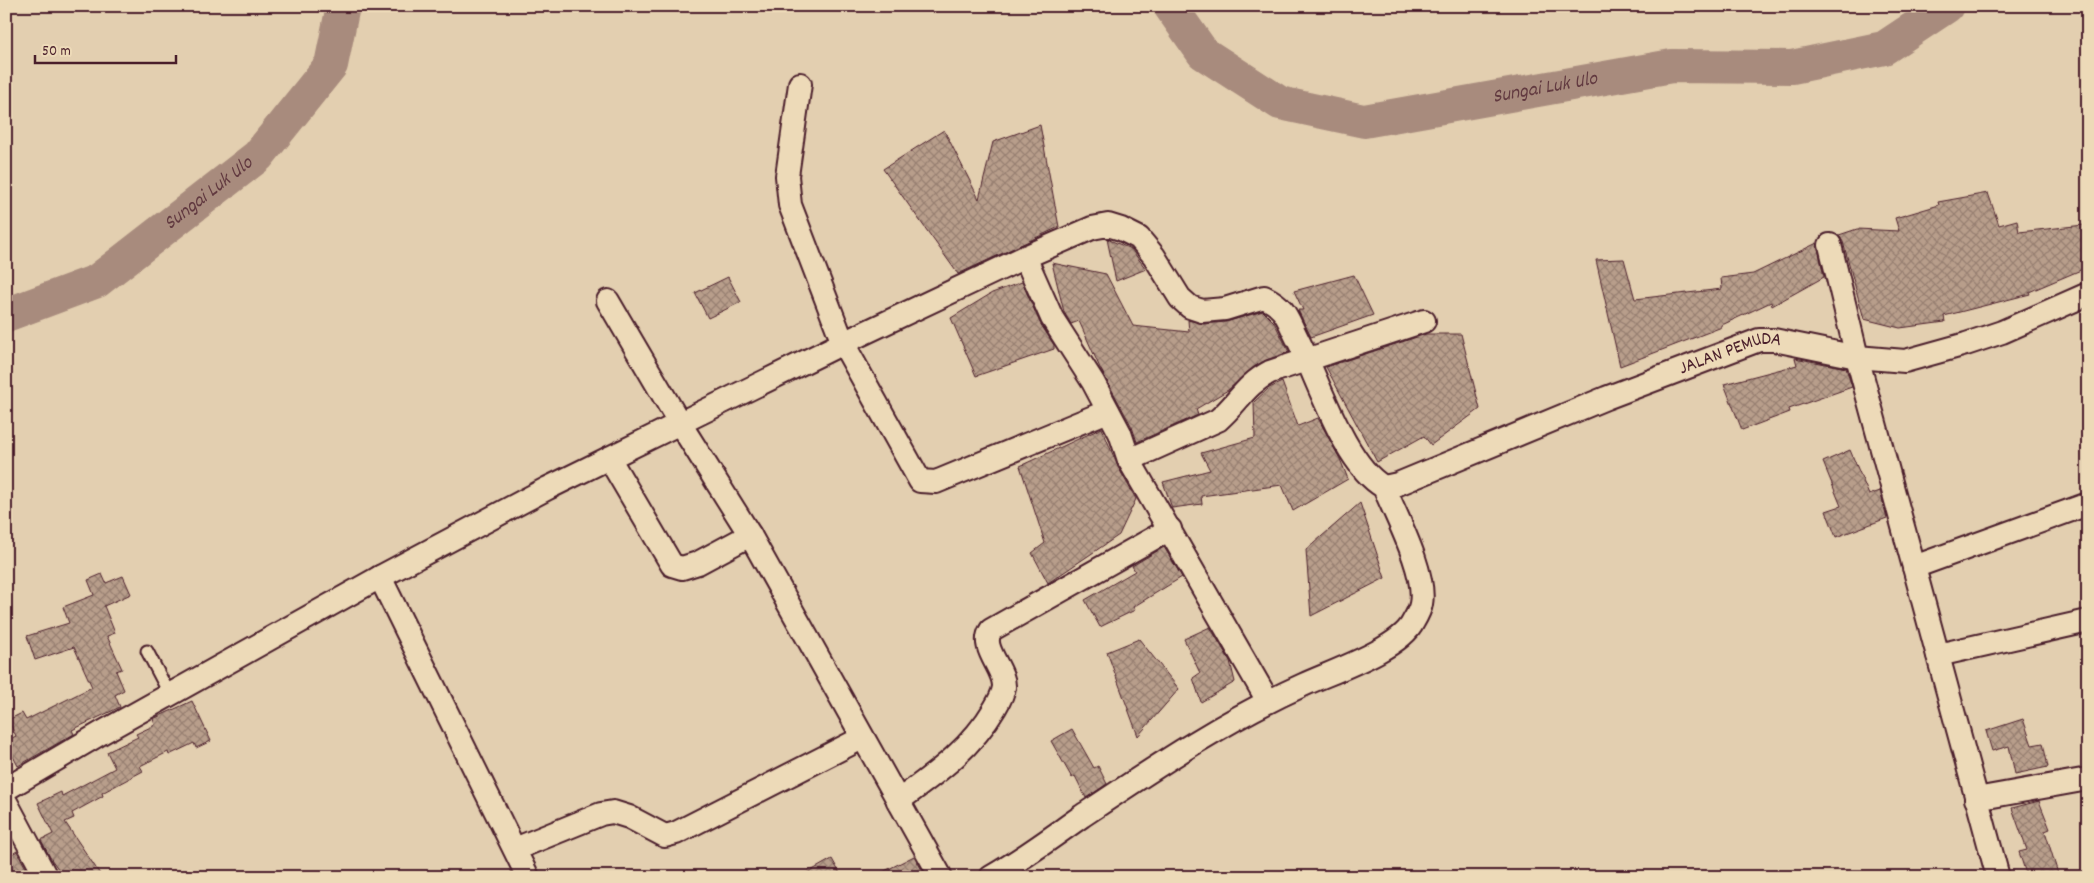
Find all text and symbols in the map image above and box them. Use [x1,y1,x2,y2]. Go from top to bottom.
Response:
scale bar [35,32,176,64]
text: 50 m [42,41,71,63]
water label: Sungai Luk Ulo [1490,65,1601,112]
water label: Sungai Luk Ulo [159,150,260,238]
street label: JALAN PEMUDA [1675,326,1784,383]

